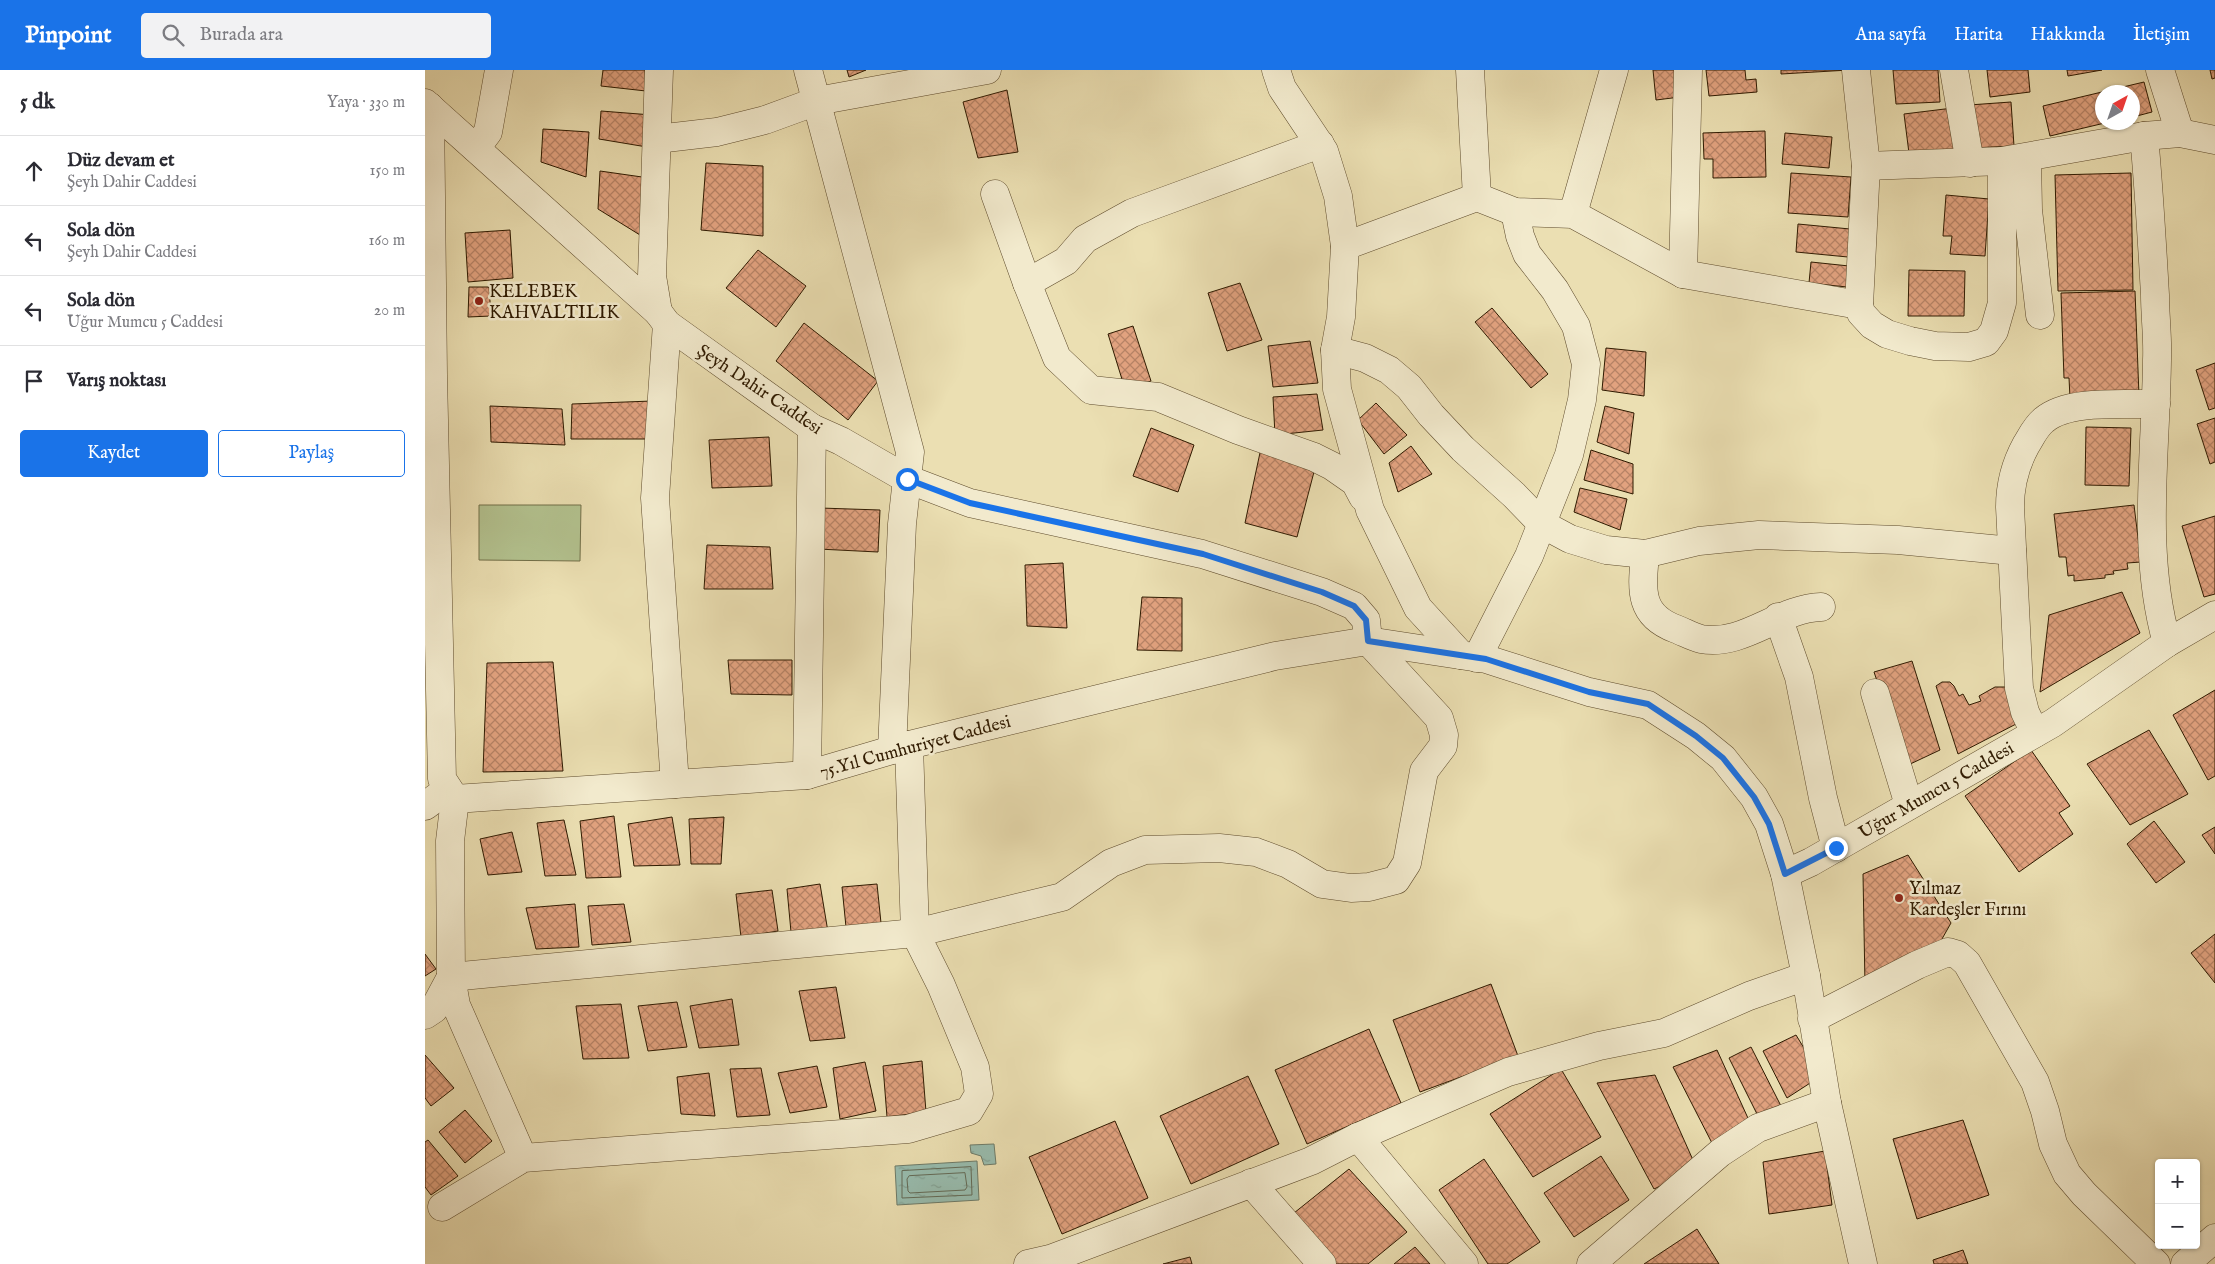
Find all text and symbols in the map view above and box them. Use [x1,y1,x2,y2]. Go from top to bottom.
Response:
search box [141,13,491,58]
text: Pinpoint [25,20,111,51]
icon: search [159,21,187,49]
text: Burada ara [199,23,283,47]
text: Ana sayfa [1856,24,1926,47]
text: Harita [1954,24,2003,47]
text: Hakkında [2031,24,2105,47]
text: İletişim [2133,24,2190,47]
north arrow [2095,85,2140,130]
text: 5 dk [20,89,55,116]
text: Yaya · 330 m [327,93,405,113]
text: Düz devam et [67,149,175,173]
icon: ahead [20,157,48,185]
text: 150 m [370,161,405,181]
text: Şeyh Dahir Caddesi [67,173,197,193]
text: Sola dön [67,219,135,243]
icon: left [20,227,48,255]
text: 160 m [369,231,405,251]
text: Şeyh Dahir Caddesi [67,243,197,263]
place label: KELEBEK KAHVALTILIK [489,281,620,325]
text: Sola dön [67,289,135,313]
marker: KELEBEK KAHVALTILIK [473,295,485,307]
icon: left [20,297,48,325]
text: 20 m [374,301,405,321]
text: Uğur Mumcu 5 Caddesi [67,313,223,333]
street label: Şeyh Dahir Caddesi [692,340,826,441]
icon: arrive [20,367,48,395]
text: Varış noktası [67,369,166,393]
button: Kaydet [20,430,208,477]
button: Paylaş [218,430,405,477]
route start [896,468,919,491]
street label: 75.Yıl Cumhuriyet Caddesi [817,711,1014,784]
street label: Uğur Mumcu 5 Caddesi [1855,737,2019,845]
route end [1825,837,1848,860]
place label: Yılmaz Kardeşler Fırını [1909,878,2026,922]
marker: Yılmaz Kardeşler Fırını [1893,892,1905,904]
map controls [2155,1159,2200,1249]
button: + [2155,1159,2200,1204]
button: − [2155,1204,2200,1249]

